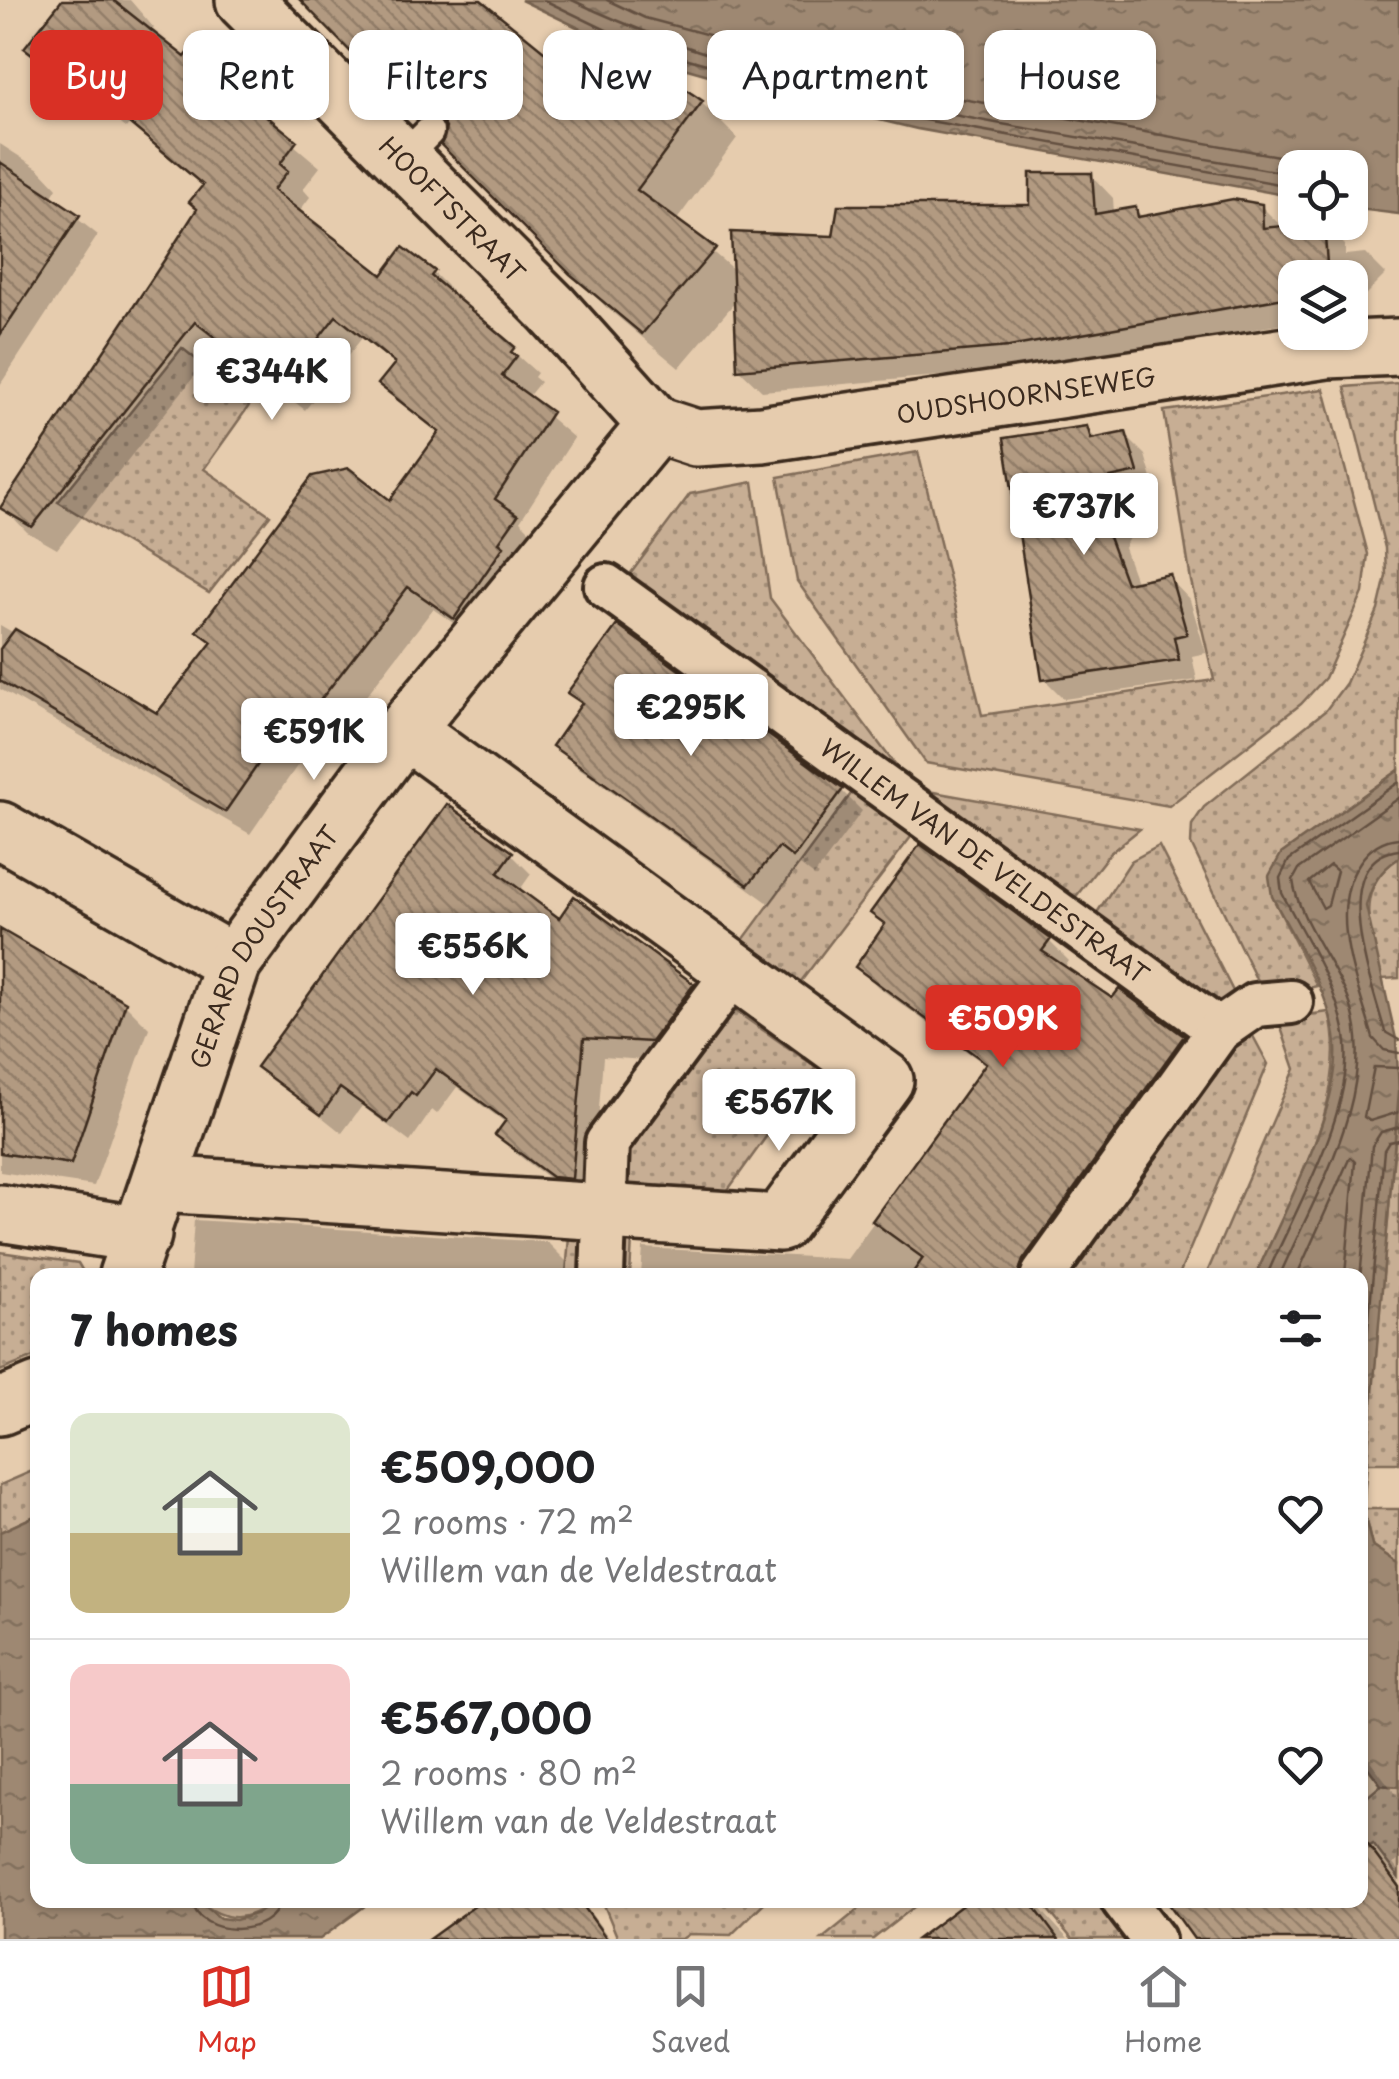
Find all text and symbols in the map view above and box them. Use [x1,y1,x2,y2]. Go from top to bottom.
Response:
chip: Buy [30,30,163,120]
chip: Rent [183,30,329,120]
chip: Filters [349,30,523,120]
chip: New [543,30,687,120]
chip: Apartment [707,30,964,120]
chip: House [984,30,1156,120]
street label: HOOFTSTRAAT [371,127,534,291]
map controls [1278,150,1368,350]
button: locate [1278,150,1368,240]
button: layers [1278,260,1368,350]
pin: €344K [202,338,342,423]
text: €344K [216,346,328,394]
street label: OUDSHOORNSEWEG [894,357,1158,433]
pin: €737K [1014,473,1154,558]
text: €737K [1032,481,1136,529]
pin: €295K [621,674,761,759]
text: €295K [636,682,746,730]
pin: €591K [244,698,384,783]
text: €591K [263,706,365,754]
street label: WILLEM VAN DE VELDESTRAAT [813,728,1157,993]
street label: GERARD DOUSTRAAT [179,817,348,1074]
pin: €556K [403,913,543,998]
text: €556K [417,921,529,969]
pin: €509K [933,985,1073,1070]
text: €509K [948,993,1058,1041]
pin: €567K [709,1069,849,1154]
text: €567K [724,1077,834,1125]
text: 7 homes [70,1297,238,1360]
icon: filters [1273,1301,1328,1356]
text: €509,000 [380,1434,595,1497]
icon: home [150,1453,270,1573]
icon: heart [1273,1486,1328,1541]
text: 2 rooms · 72 m² [380,1497,634,1545]
text: Willem van de Veldestraat [380,1545,777,1593]
text: €567,000 [380,1685,592,1748]
icon: home [150,1704,270,1824]
icon: heart [1273,1737,1328,1792]
text: 2 rooms · 80 m² [380,1748,637,1796]
text: Willem van de Veldestraat [380,1796,777,1844]
tab: Map [197,1959,257,2062]
tab: Saved [651,1959,730,2062]
tab: Home [1124,1959,1202,2062]

